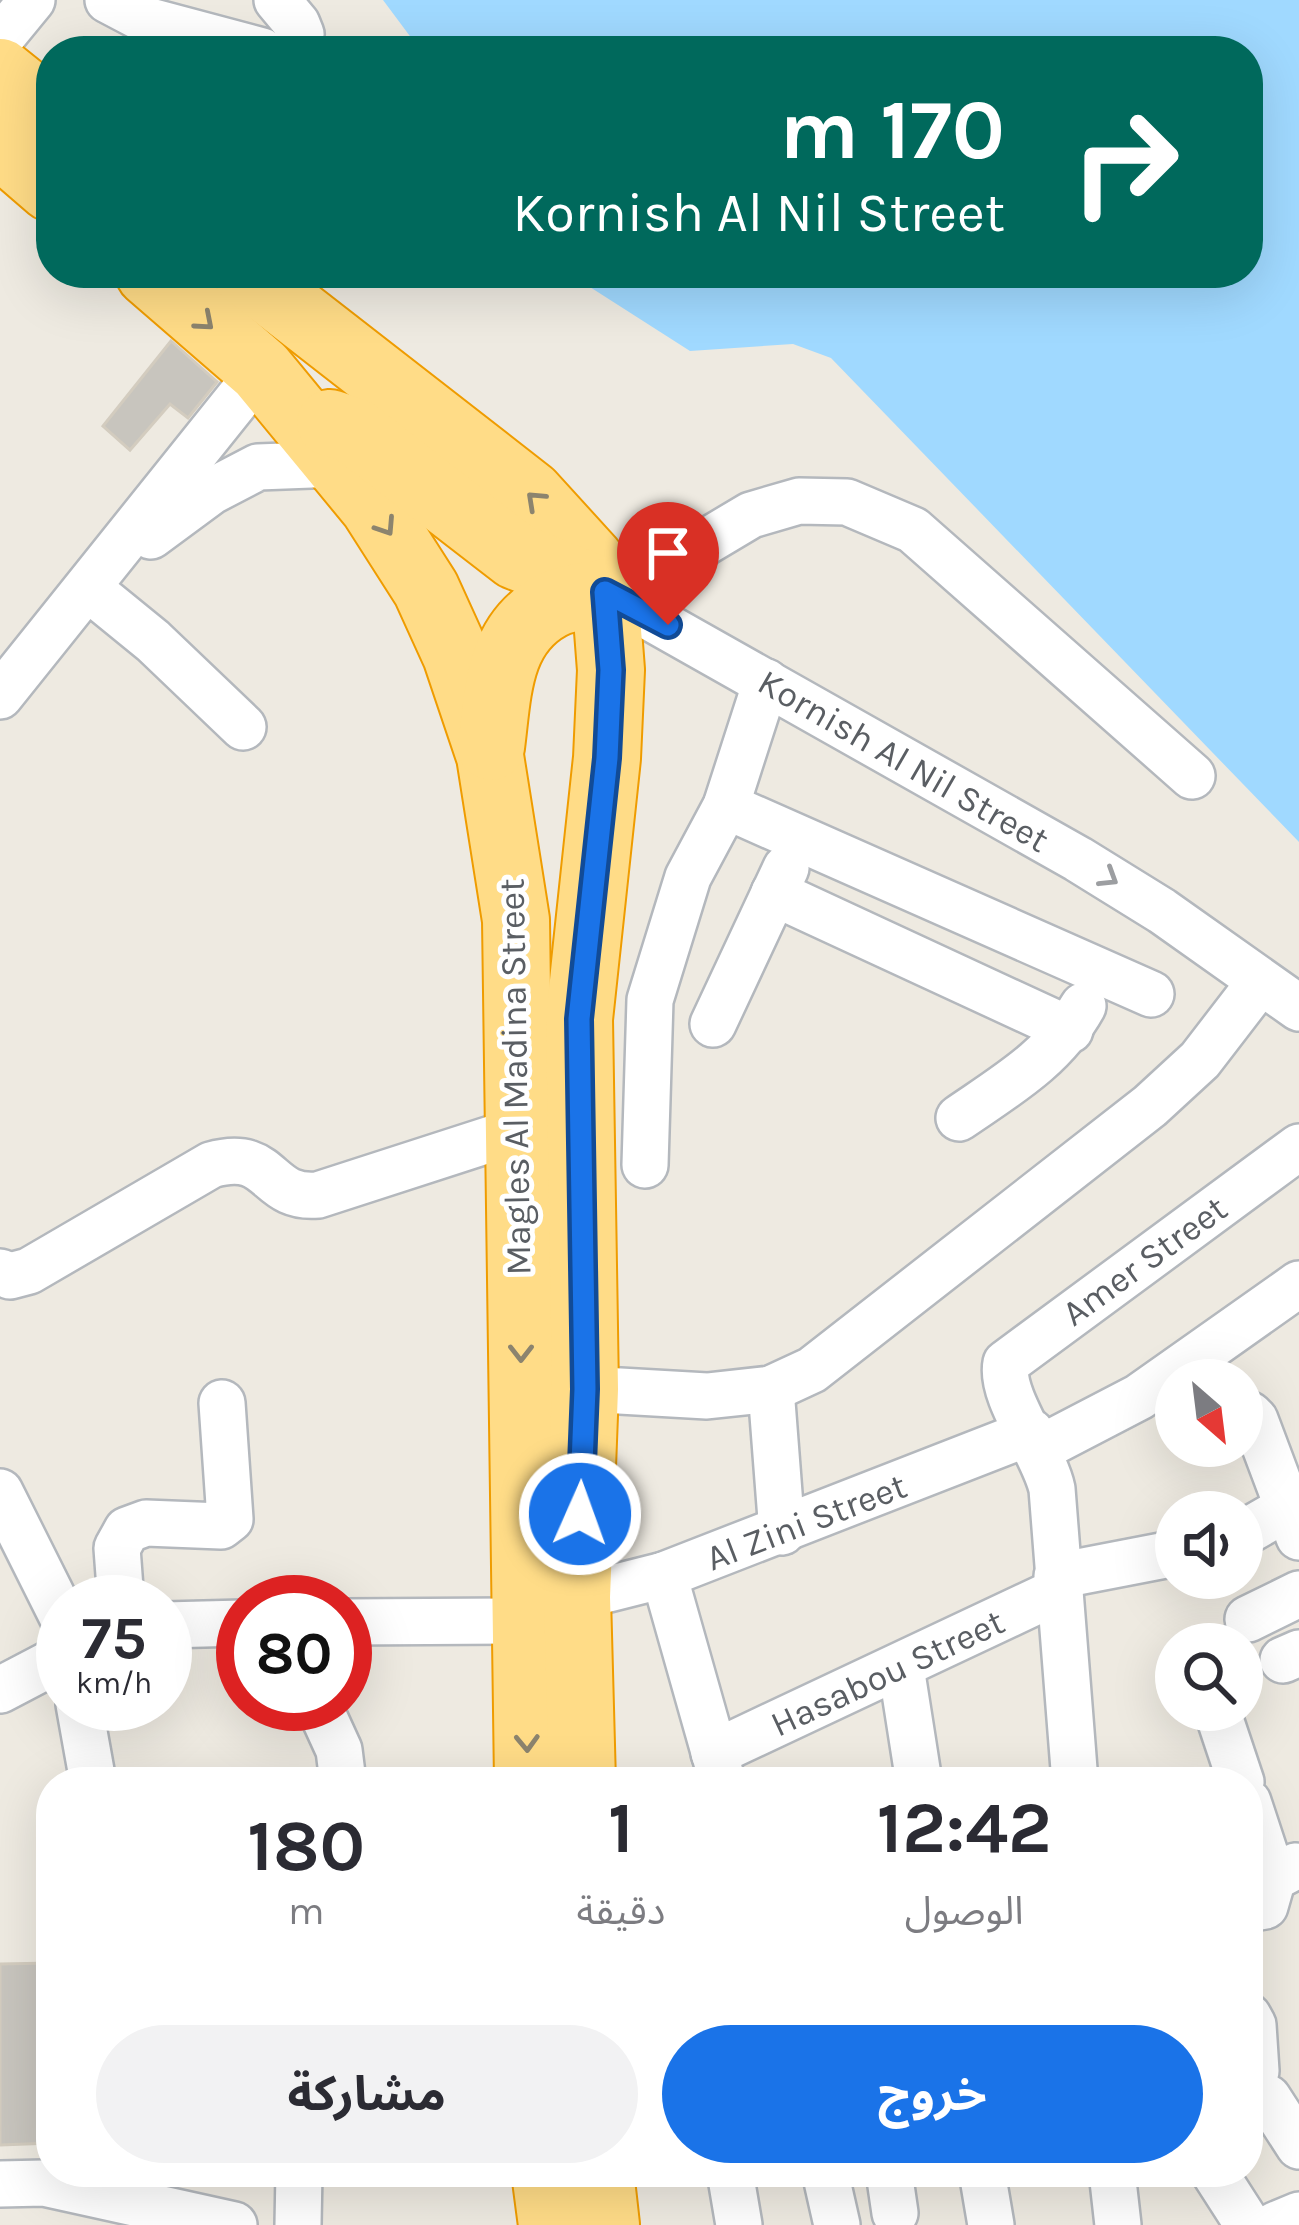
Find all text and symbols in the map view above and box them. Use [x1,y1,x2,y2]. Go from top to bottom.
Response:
text: 170 m [779,81,1005,179]
icon: right [1047,84,1203,240]
text: Kornish Al Nil Street [513,181,1005,245]
one-way arrow [191,307,213,329]
one-way arrow [527,492,549,514]
pin [617,502,719,625]
one-way arrow [372,514,395,536]
icon: arrive [635,520,701,586]
street label: Kornish Al Nil Street [751,661,1056,861]
one-way arrow [1095,864,1117,886]
street label: Magles Al Madina Street [491,878,539,1276]
street label: Amer Street [1054,1187,1235,1335]
one-way arrow [507,1344,533,1363]
north arrow [1155,1359,1263,1467]
map controls [1155,1359,1263,1731]
position arrow [517,1451,643,1577]
street label: Al Zini Street [700,1464,912,1579]
button: sound [1155,1491,1263,1599]
speed limit sign: 80 [216,1575,372,1731]
street label: Hasabou Street [764,1600,1011,1745]
text: 75 [82,1603,146,1673]
button: search [1155,1623,1263,1731]
text: km/h [76,1665,152,1701]
one-way arrow [513,1734,539,1753]
text: 1 [608,1786,634,1870]
text: 12:42 [877,1786,1052,1870]
text: 180 [247,1804,365,1888]
text: m [288,1888,324,1934]
text: دقيقة [576,1888,665,1934]
text: الوصول [905,1888,1023,1934]
button: مشاركة [96,2025,638,2163]
button: خروج [662,2025,1203,2163]

